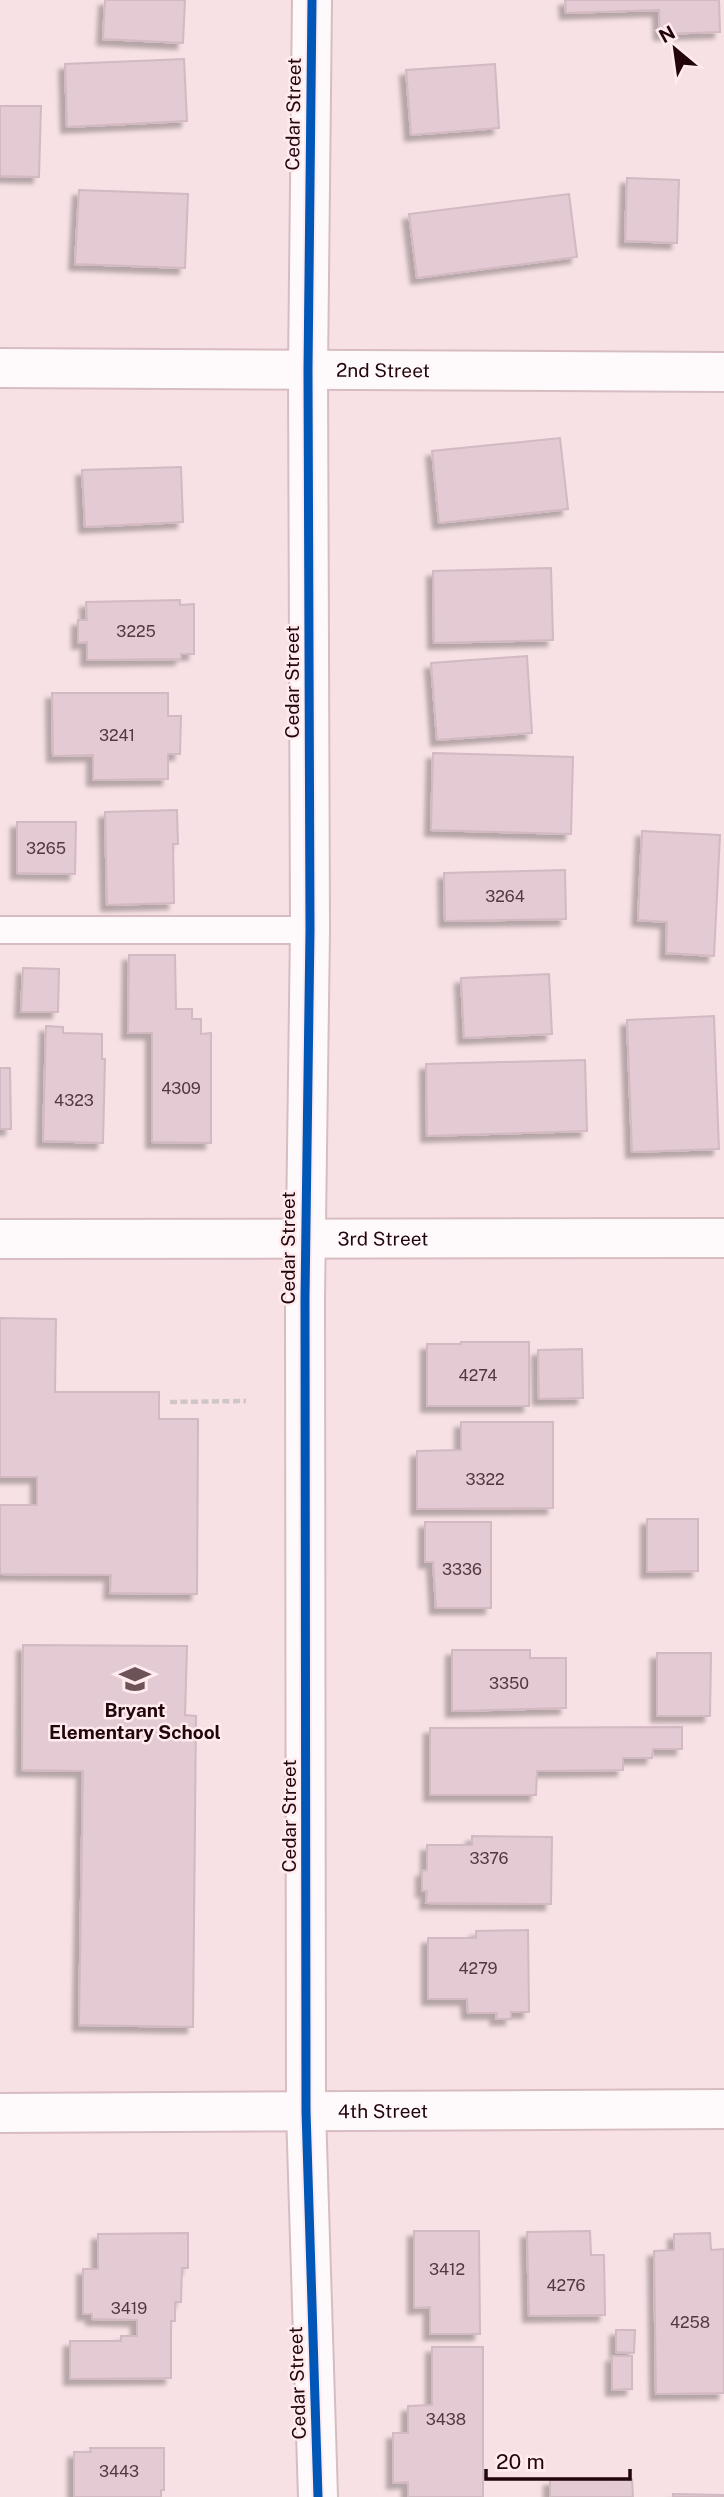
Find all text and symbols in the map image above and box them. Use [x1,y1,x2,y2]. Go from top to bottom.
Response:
north arrow [640,14,710,84]
text: N [655,21,679,47]
street label: Cedar Street [281,57,305,171]
street label: 2nd Street [336,359,430,381]
house number: 3225 [116,622,156,641]
street label: Cedar Street [281,625,303,739]
house number: 3241 [99,726,135,745]
house number: 3265 [26,839,66,858]
house number: 3264 [485,887,525,906]
house number: 4309 [161,1079,201,1098]
house number: 4323 [54,1091,94,1110]
street label: Cedar Street [277,1191,299,1305]
street label: 3rd Street [338,1227,428,1250]
house number: 4274 [459,1366,497,1385]
house number: 3322 [465,1470,505,1489]
house number: 3336 [442,1560,482,1579]
school or university icon: Bryant Elementary School [118,1662,152,1696]
house number: 3350 [489,1674,529,1693]
place label: Bryant Elementary School [49,1699,221,1743]
street label: Cedar Street [278,1759,300,1873]
house number: 3376 [469,1849,509,1868]
house number: 4279 [459,1959,497,1978]
street label: 4th Street [338,2100,428,2122]
house number: 3412 [429,2260,465,2279]
house number: 4276 [547,2276,585,2295]
house number: 3419 [111,2299,147,2318]
house number: 4258 [670,2313,710,2332]
street label: Cedar Street [284,2326,310,2440]
house number: 3438 [426,2410,466,2429]
scale bar [486,2438,630,2482]
text: 20 m [496,2449,545,2474]
house number: 3443 [99,2462,139,2481]

